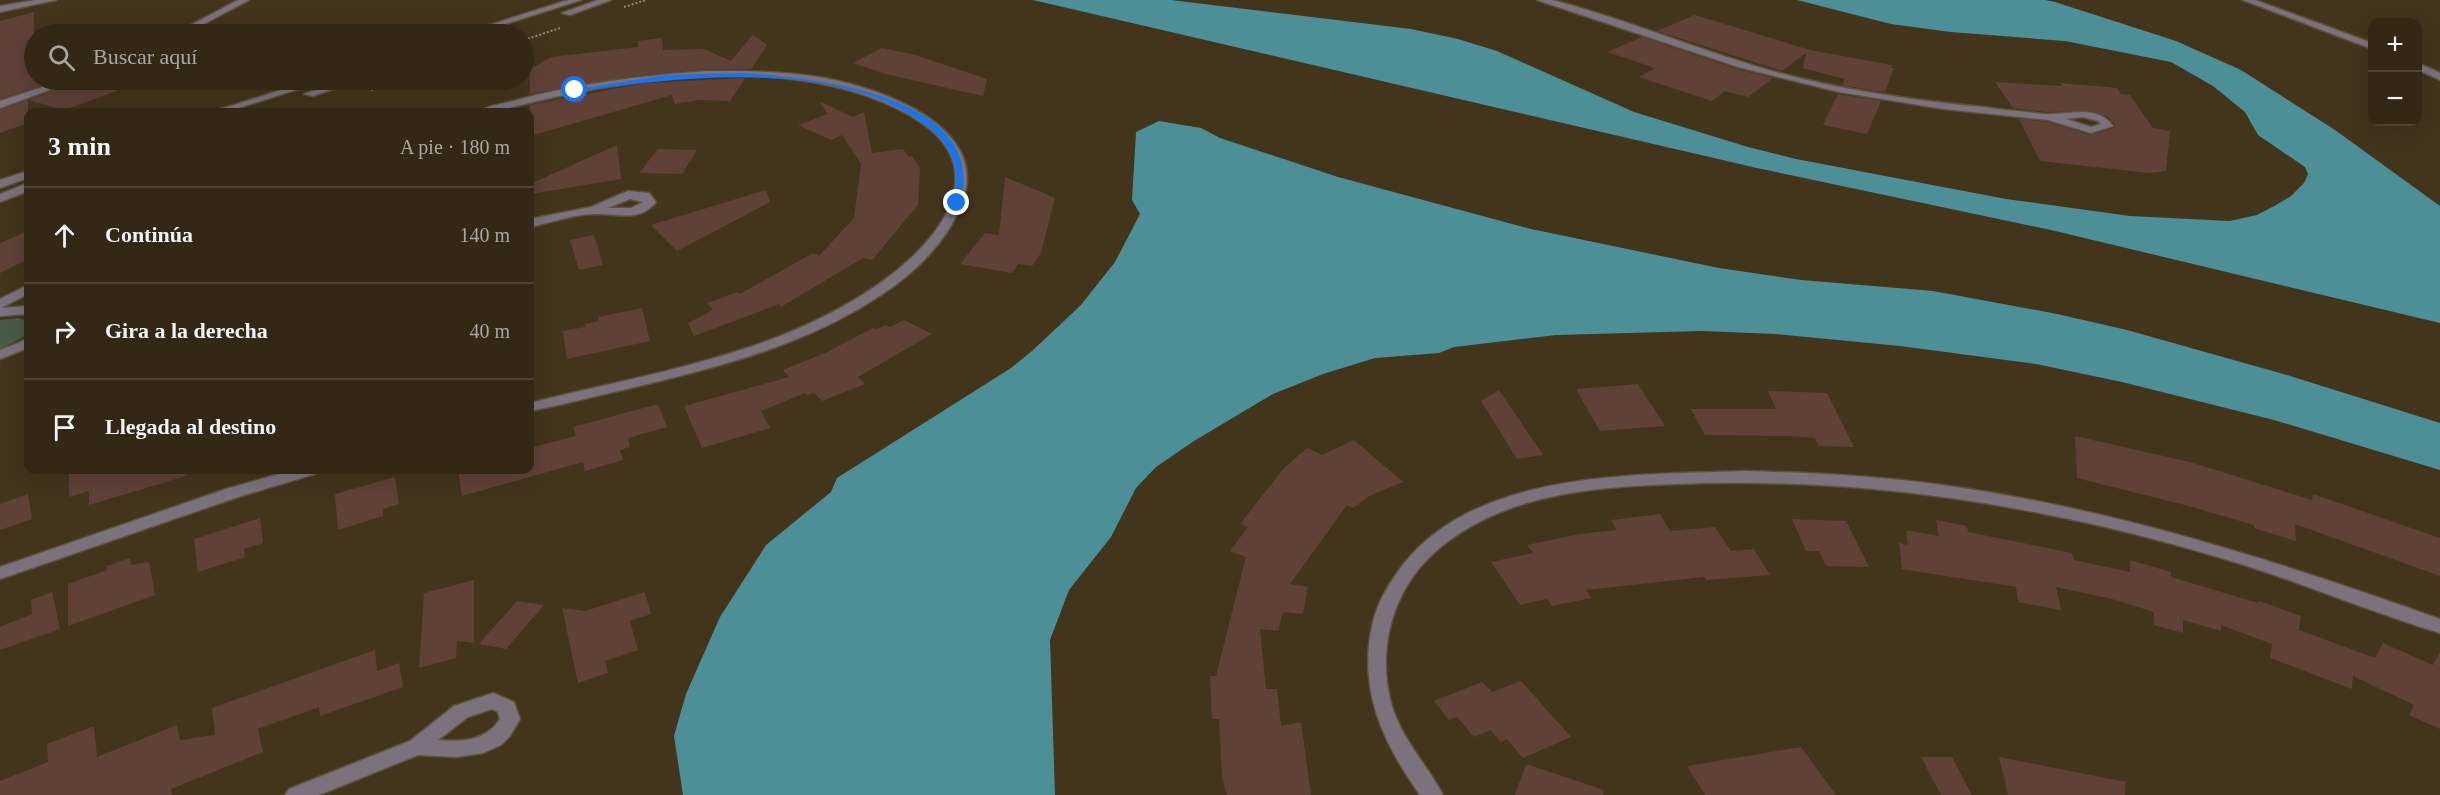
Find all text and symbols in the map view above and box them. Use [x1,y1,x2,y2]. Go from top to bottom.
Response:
map controls [2368,18,2422,126]
button: + [2368,18,2422,72]
search box [24,24,534,90]
icon: search [45,41,78,74]
text: Buscar aquí [93,44,197,69]
button: − [2368,72,2422,126]
route start [561,76,587,102]
text: 3 min [48,132,111,161]
text: A pie · 180 m [400,136,510,158]
route end [943,189,969,215]
icon: ahead [48,219,81,252]
text: Continúa [105,222,193,247]
text: 140 m [459,224,510,246]
icon: right [48,315,81,348]
text: Gira a la derecha [105,318,268,343]
text: 40 m [469,320,510,342]
icon: arrive [48,411,81,444]
text: Llegada al destino [105,414,276,439]

